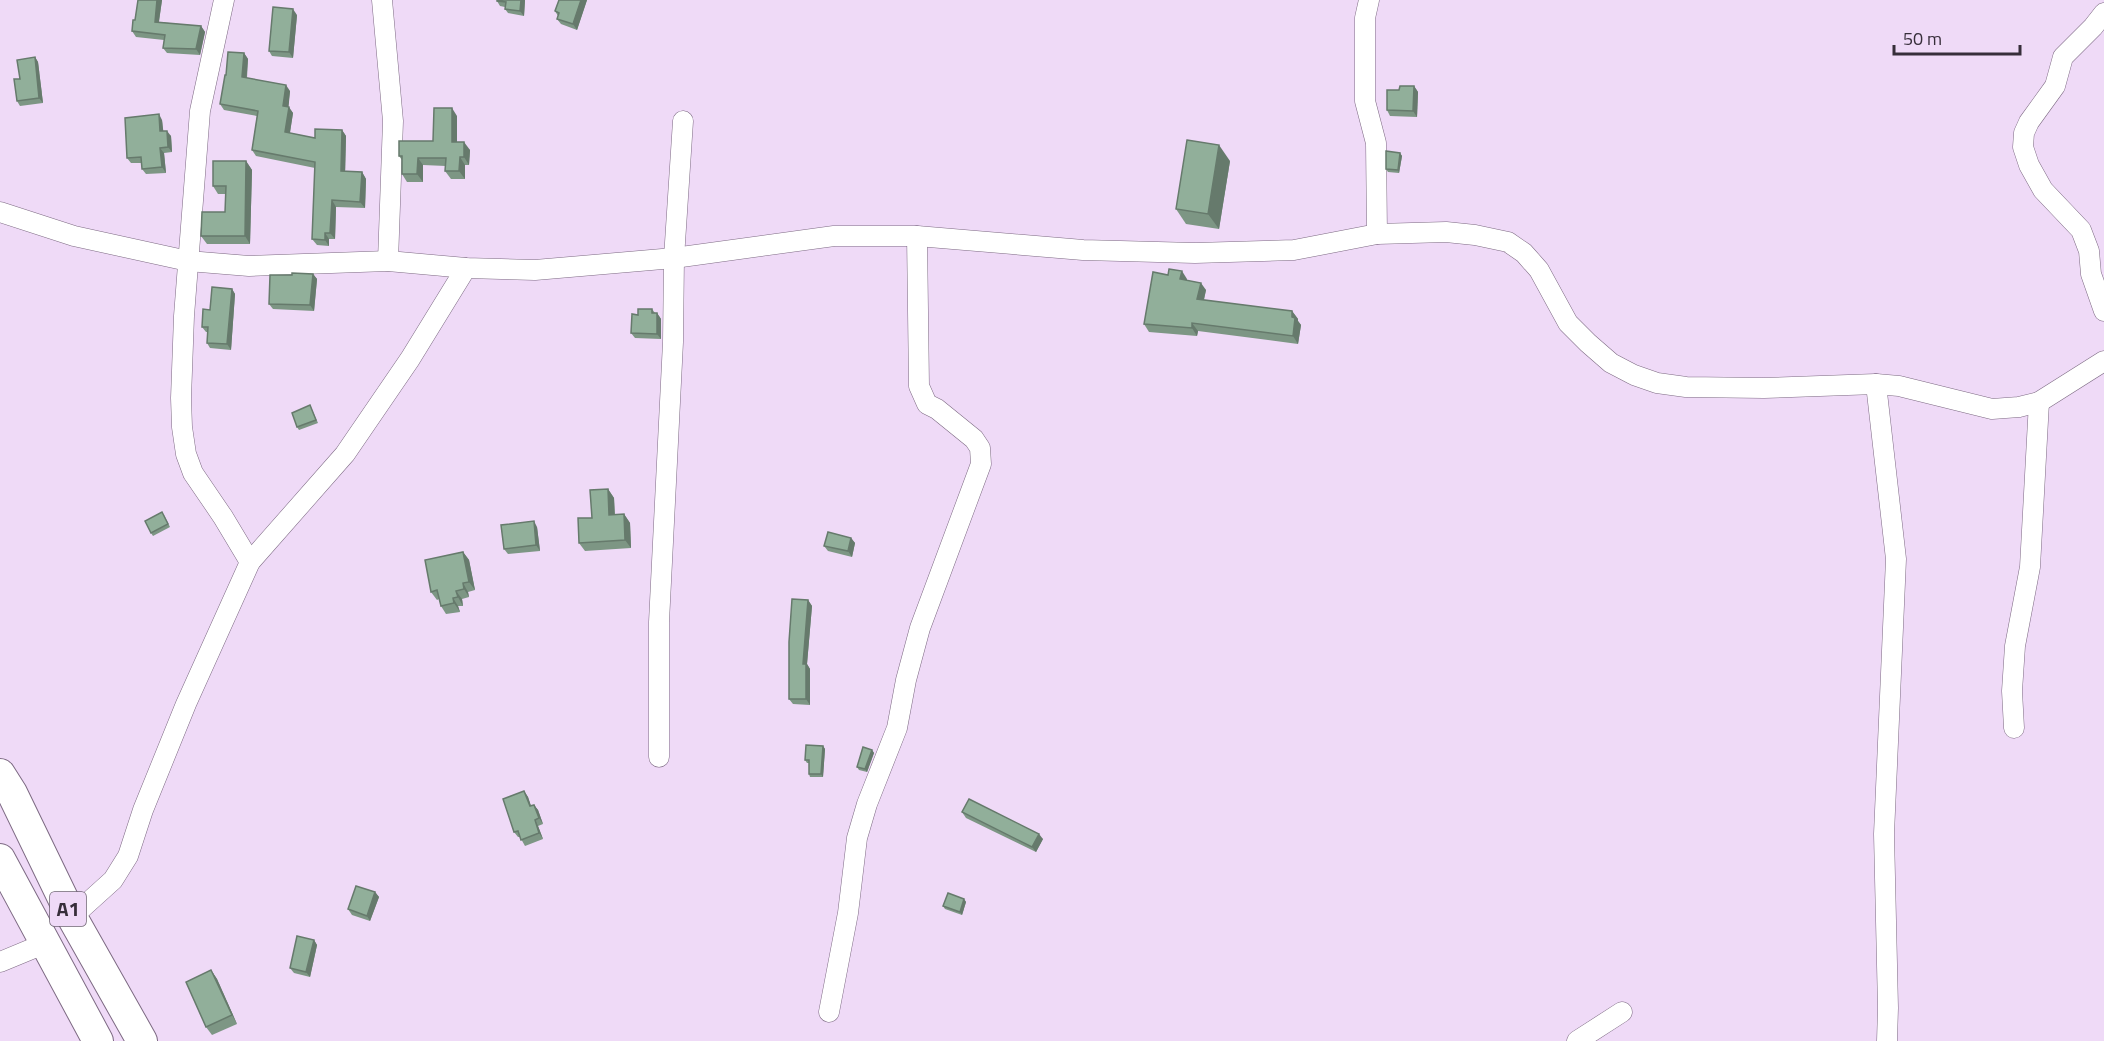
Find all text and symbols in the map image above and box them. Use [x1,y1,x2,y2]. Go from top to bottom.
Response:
scale bar [1894,18,2020,56]
text: 50 m [1903,25,1942,52]
road number: A1 [50,892,86,926]

